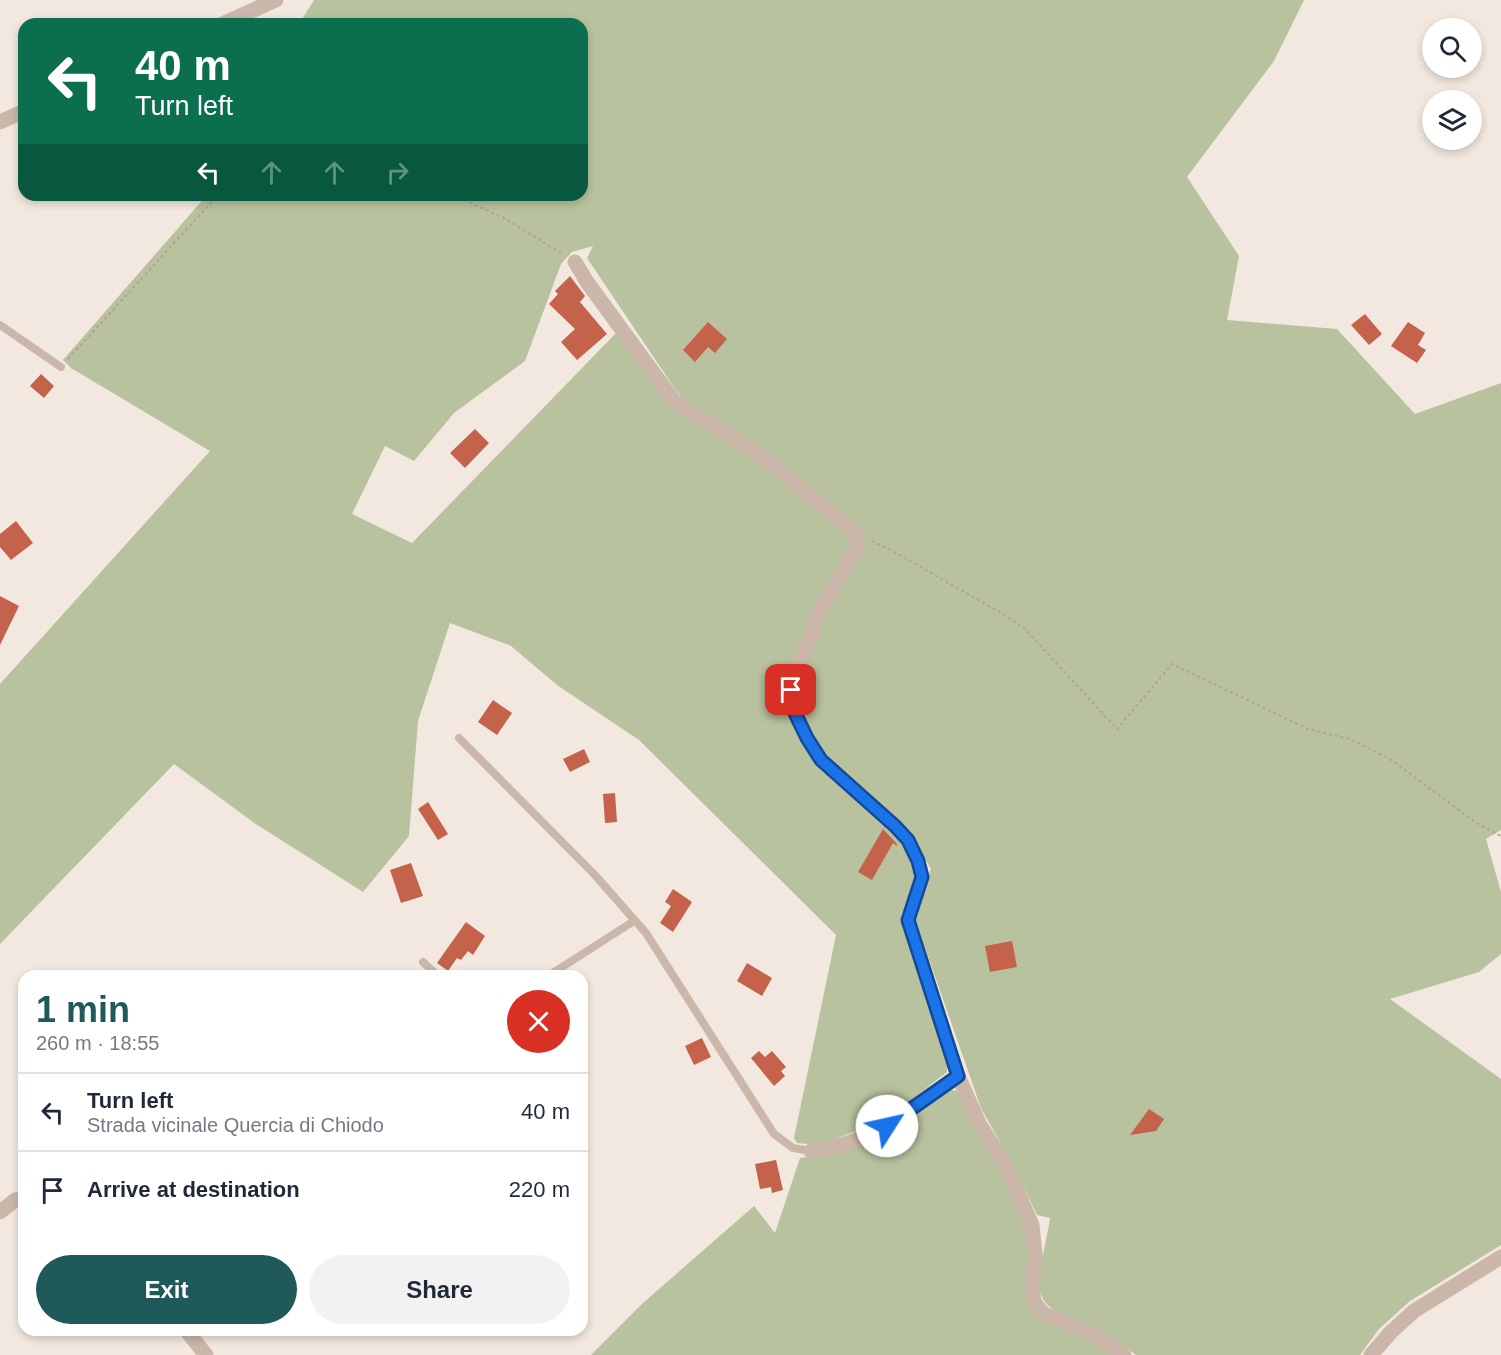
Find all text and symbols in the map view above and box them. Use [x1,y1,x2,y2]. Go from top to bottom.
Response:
map controls [1422,18,1482,150]
button: search [1422,18,1482,78]
icon: left [36,42,114,120]
text: 40 m [135,42,231,89]
button: layers [1422,90,1482,150]
text: Turn left [135,91,233,121]
icon: left [192,156,225,189]
icon: ahead [255,156,288,189]
icon: ahead [318,156,351,189]
icon: right [381,156,414,189]
pin [765,664,816,715]
icon: arrive [774,673,807,706]
text: 1 min [36,989,130,1030]
button: close [507,990,570,1053]
text: 260 m · 18:55 [36,1032,159,1054]
text: Turn left [87,1088,173,1113]
position arrow [855,1094,919,1158]
icon: left [36,1096,69,1129]
text: 40 m [521,1099,570,1124]
text: Strada vicinale Quercia di Chiodo [87,1114,384,1136]
icon: arrive [36,1174,69,1207]
text: Arrive at destination [87,1177,300,1202]
text: 220 m [509,1177,570,1202]
button: Exit [36,1255,297,1324]
button: Share [309,1255,570,1324]

